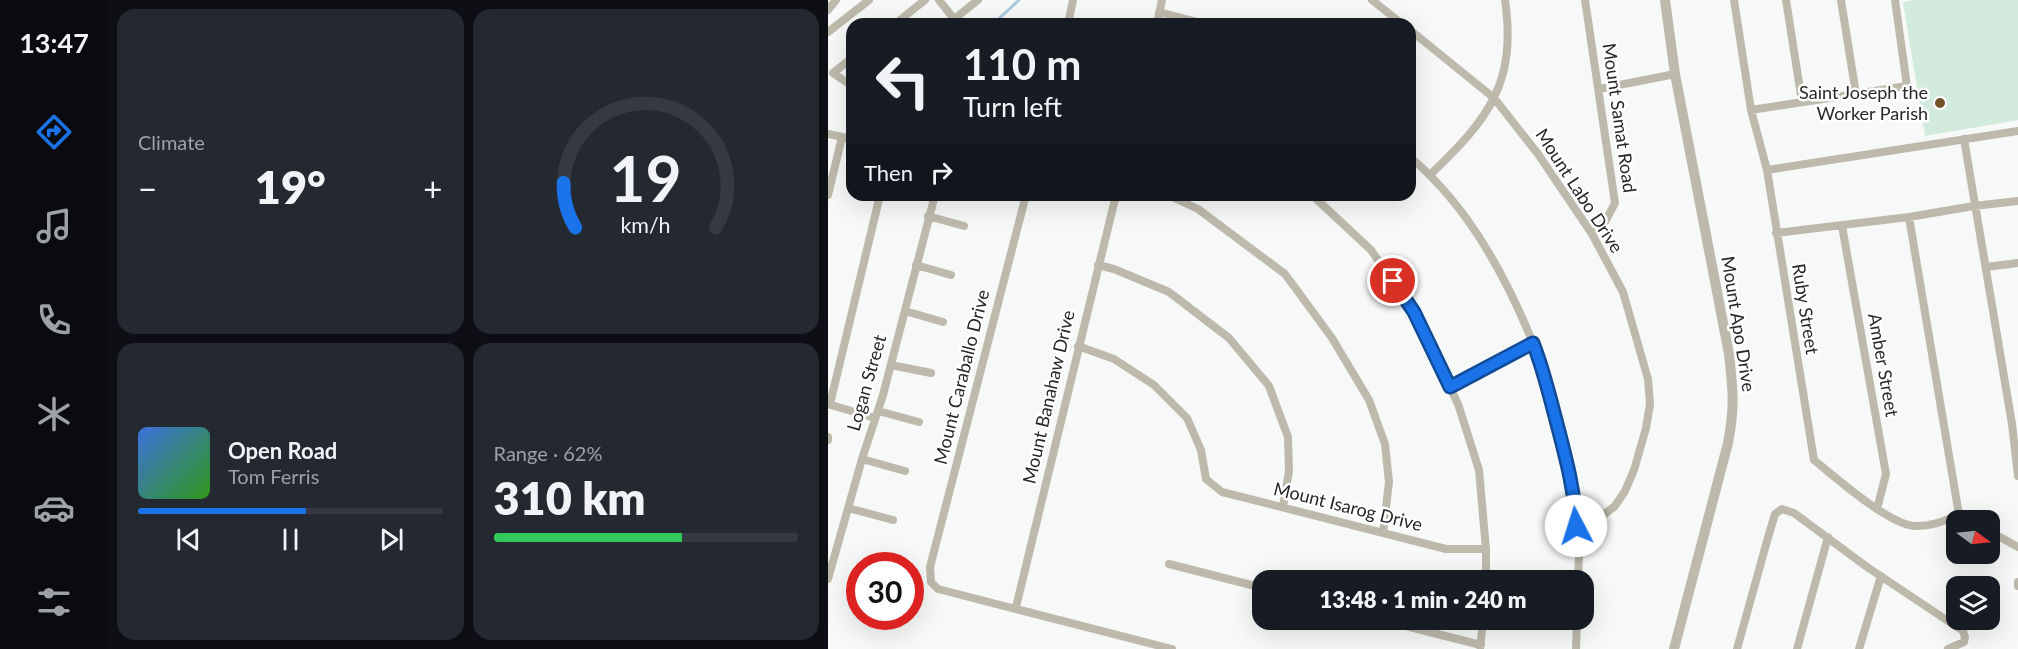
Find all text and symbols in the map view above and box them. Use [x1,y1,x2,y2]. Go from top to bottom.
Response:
text: 13:47 [19,26,89,59]
text: 110 m [963,39,1081,89]
icon: left [864,42,942,120]
street label: Mount Samat Road [1599,42,1641,194]
place label: Saint Joseph the Worker Parish [1799,81,1928,124]
text: Turn left [963,90,1062,123]
marker: Saint Joseph the Worker Parish [1933,96,1947,110]
icon: directions [33,111,75,153]
street label: Mount Labo Drive [1531,124,1628,257]
text: Climate [138,130,205,154]
text: 19 [610,140,682,215]
icon: right [925,156,958,189]
text: Then [864,159,913,186]
text: 19° [255,160,326,214]
text: − [138,168,157,208]
text: + [423,168,442,208]
icon: music [33,205,75,247]
text: km/h [621,213,671,239]
street label: Mount Apo Drive [1717,254,1761,393]
pin [1367,255,1418,306]
street label: Ruby Street [1788,262,1824,356]
icon: arrive [1376,264,1409,297]
street label: Mount Caraballo Drive [929,287,993,466]
icon: phone [33,299,75,341]
street label: Mount Banahaw Drive [1017,308,1079,486]
street label: Amber Street [1864,311,1904,419]
street label: Logan Street [842,332,890,433]
icon: climate [33,393,75,435]
text: Open Road [228,437,337,464]
text: Range · 62% [494,441,602,465]
text: Tom Ferris [228,464,319,488]
text: 310 km [494,471,646,525]
street label: Mount Isarog Drive [1272,477,1425,535]
icon: car [33,487,75,529]
position arrow [1544,494,1608,558]
north arrow [1946,510,2000,564]
map controls [1946,510,2000,630]
icon: previous [172,523,205,556]
icon: pause [274,523,307,556]
icon: next [375,523,408,556]
speed limit sign: 30 [846,552,924,630]
button: layers [1946,576,2000,630]
icon: filters [33,581,75,623]
text: 13:48 · 1 min · 240 m [1320,586,1526,613]

